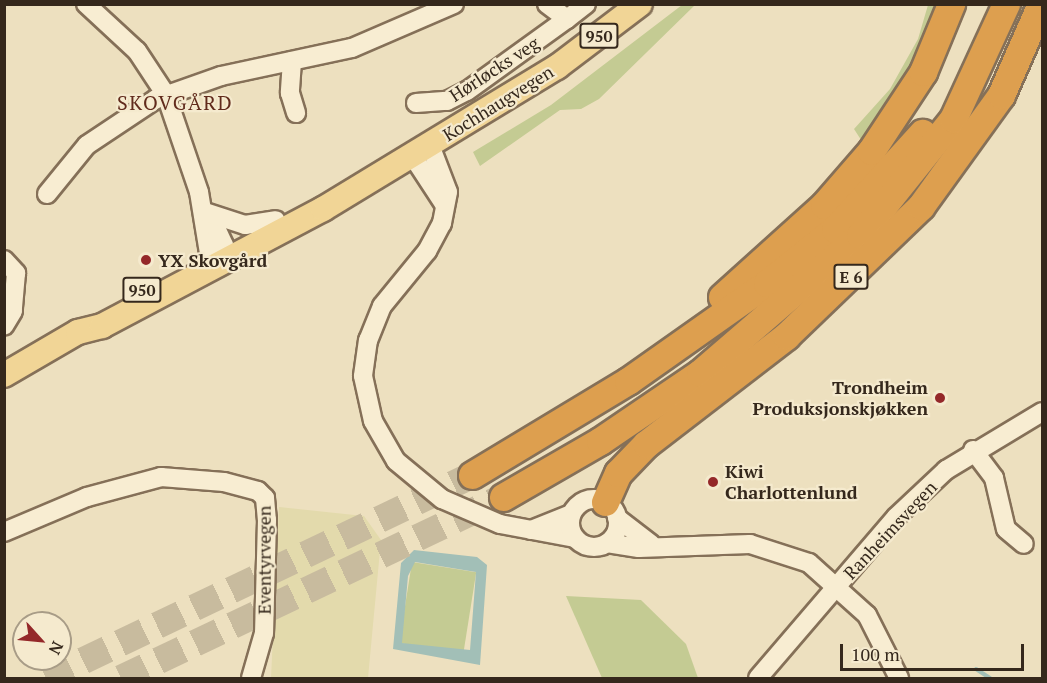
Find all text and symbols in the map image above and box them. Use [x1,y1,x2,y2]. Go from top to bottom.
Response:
road number: 950 [578,23,620,49]
street label: Hørløcks veg [445,32,543,106]
street label: Kochhaugvegen [439,60,557,146]
district label: SKOVGÅRD [117,90,233,114]
place label: YX Skovgård [158,249,267,271]
marker: YX Skovgård [139,253,153,267]
road number: E 6 [833,264,869,290]
road number: 950 [121,277,163,303]
place label: Trondheim Produksjonskjøkken [752,377,928,420]
marker: Trondheim Produksjonskjøkken [933,391,947,405]
place label: Kiwi Charlottenlund [725,461,858,504]
marker: Kiwi Charlottenlund [706,475,720,489]
street label: Ranheimsvegen [839,476,941,584]
street label: Eventyrvegen [253,505,275,615]
north arrow [12,611,72,671]
scale bar [843,632,1028,670]
text: N [44,638,69,659]
text: 100 m [851,642,900,666]

